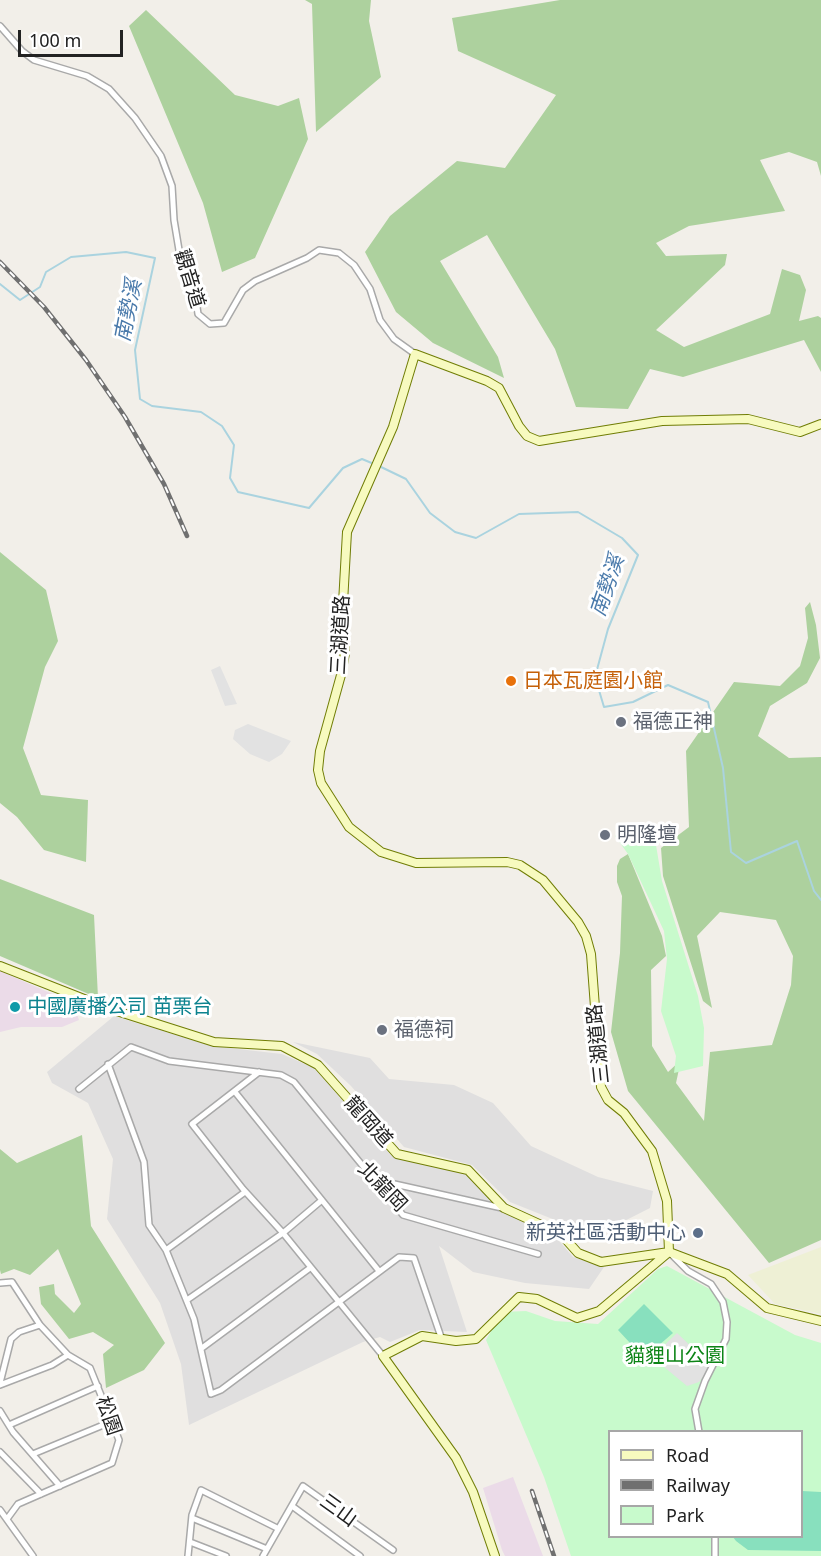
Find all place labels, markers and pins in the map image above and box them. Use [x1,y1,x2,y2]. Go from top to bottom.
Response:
place label: 日本瓦庭園小館 [523,669,663,693]
marker: 日本瓦庭園小館 [504,674,518,688]
place label: 福德正神 [633,710,713,734]
marker: 福德正神 [614,715,628,729]
place label: 明隆壇 [617,823,677,847]
marker: 明隆壇 [598,828,612,842]
place label: 中國廣播公司 苗栗台 [27,995,212,1019]
marker: 中國廣播公司 苗栗台 [8,1000,22,1014]
place label: 福德祠 [394,1018,454,1042]
marker: 福德祠 [375,1023,389,1037]
place label: 新英社區活動中心 [526,1221,686,1245]
marker: 新英社區活動中心 [691,1226,705,1240]

